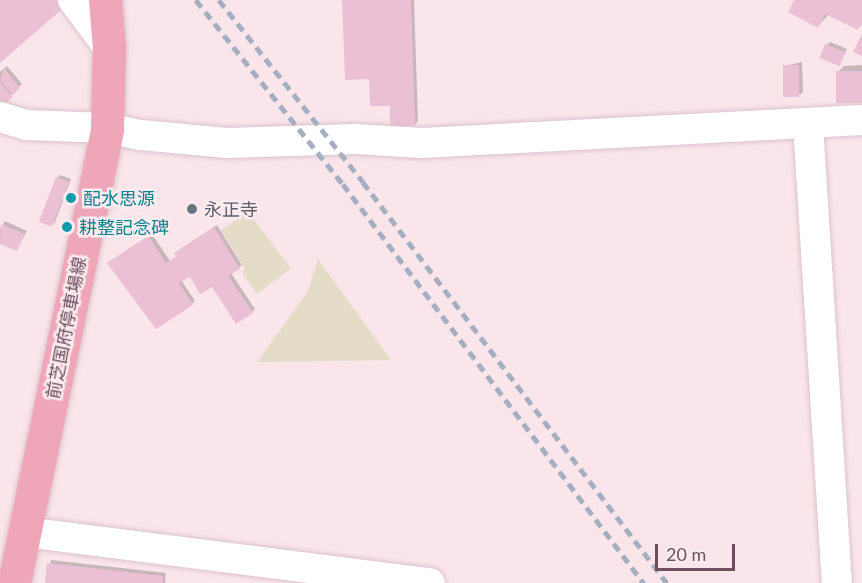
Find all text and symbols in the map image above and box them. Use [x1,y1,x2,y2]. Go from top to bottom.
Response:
place label: 配水思源 [83,187,155,209]
marker: 配水思源 [64,191,78,205]
place label: 永正寺 [204,198,258,220]
marker: 永正寺 [185,202,199,216]
place label: 耕整記念碑 [79,216,169,238]
marker: 耕整記念碑 [60,220,74,234]
street label: 前芝国府停車場線 [42,255,90,401]
scale bar [658,532,738,570]
text: 20 m [666,543,706,565]

